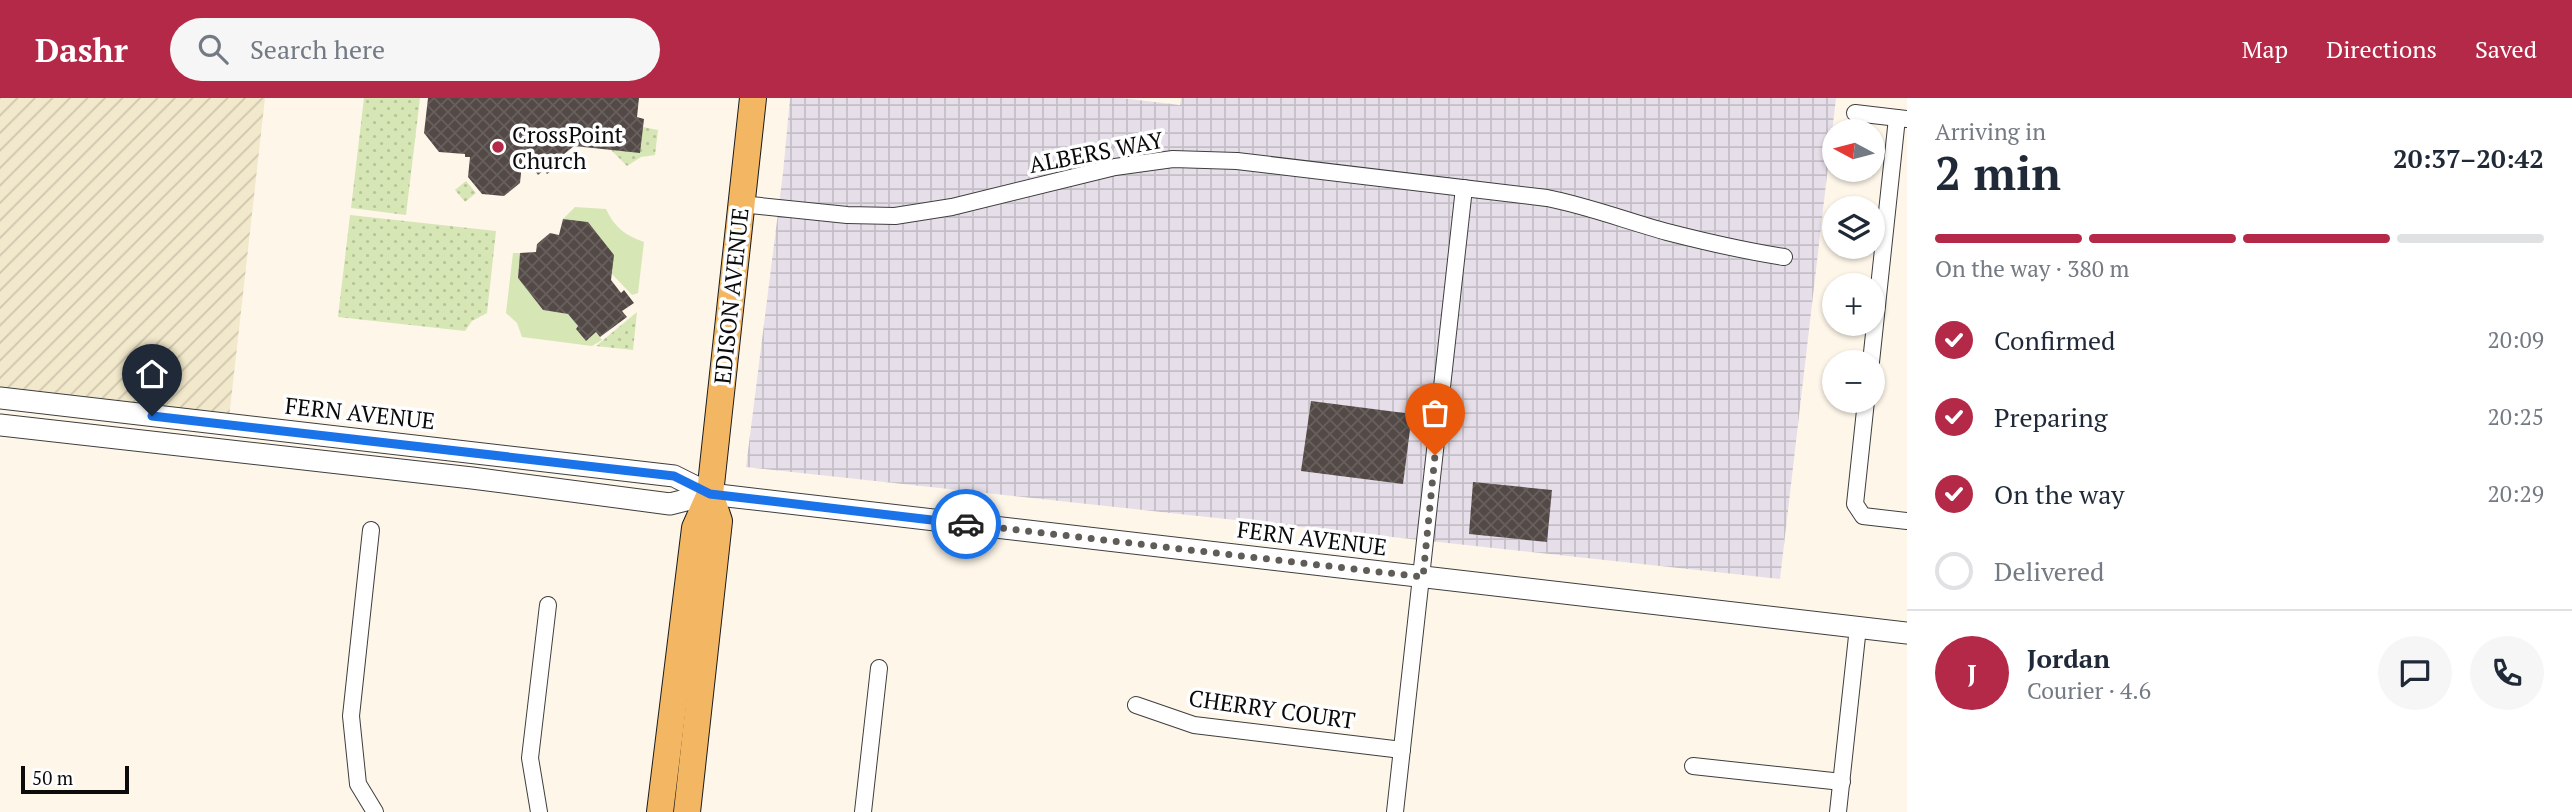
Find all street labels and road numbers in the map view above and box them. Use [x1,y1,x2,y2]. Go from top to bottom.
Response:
street label: ALBERS WAY [1026,124,1166,180]
street label: EDISON AVENUE [706,206,756,386]
street label: FERN AVENUE [283,390,437,436]
street label: FERN AVENUE [1235,513,1389,563]
street label: CHERRY COURT [1187,682,1357,736]

